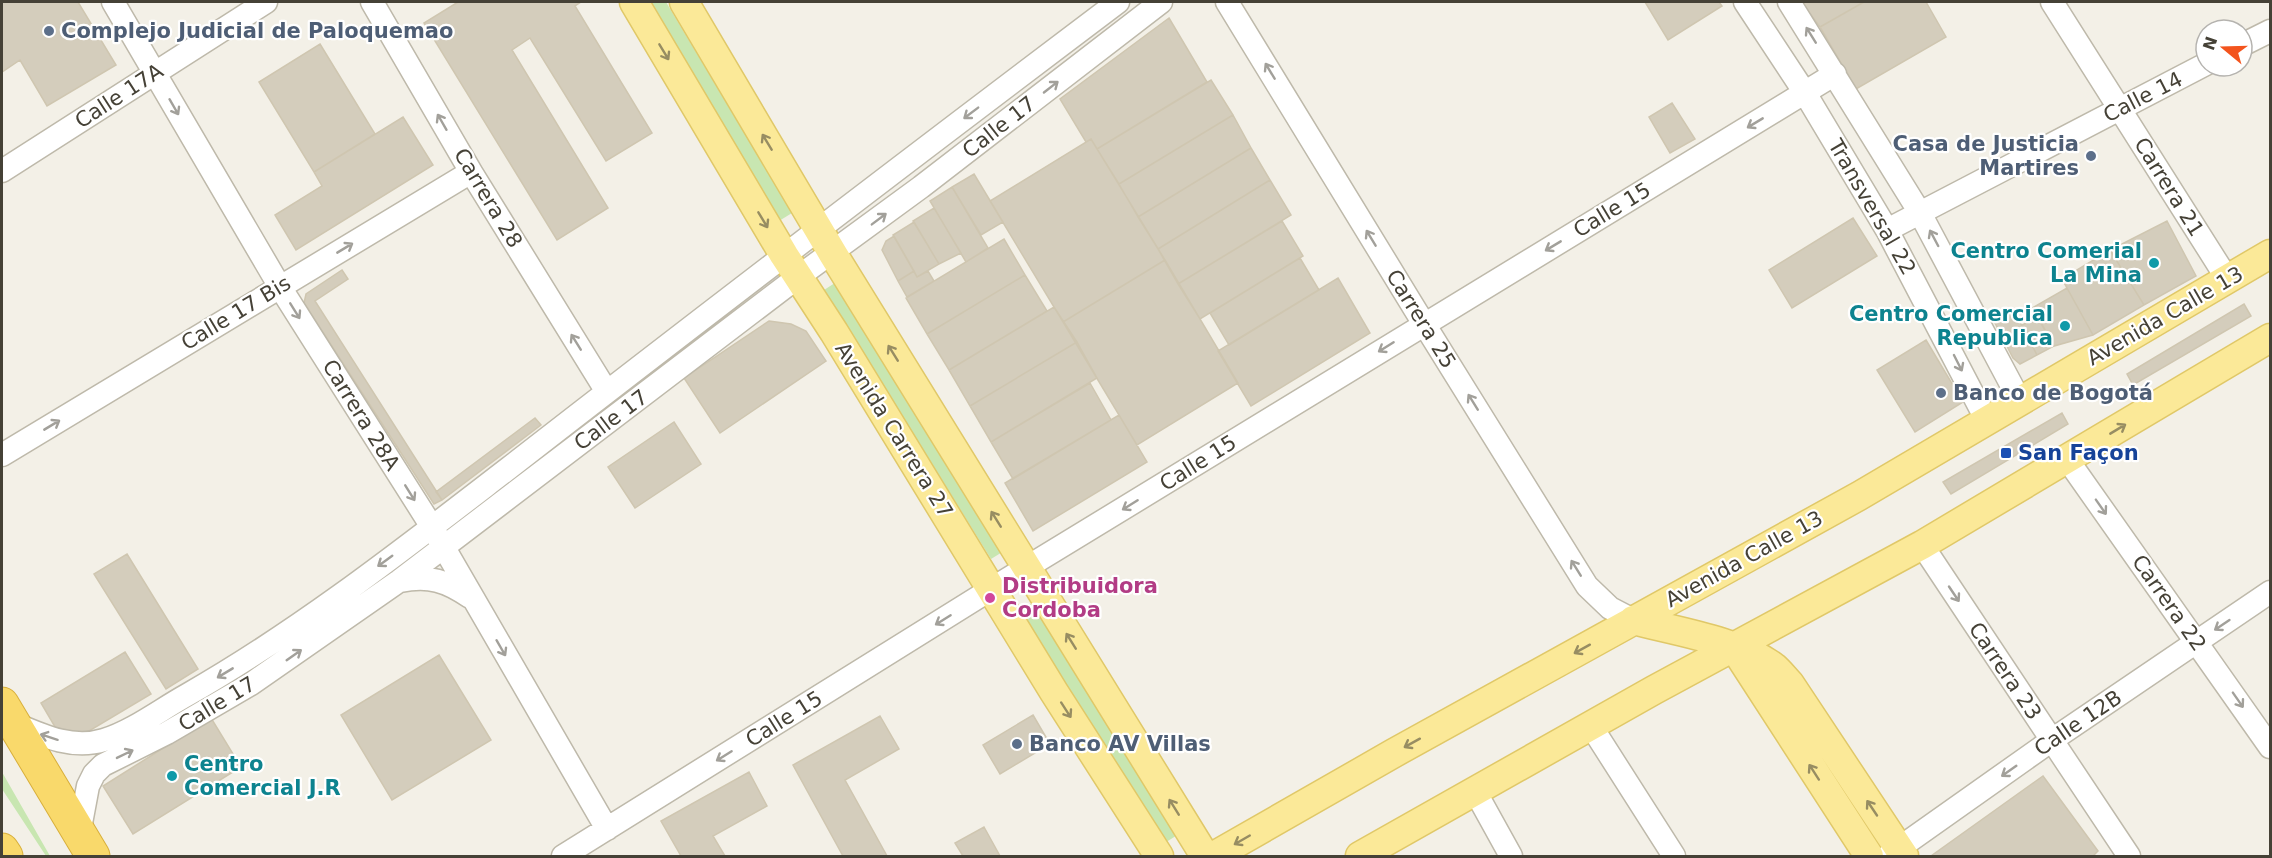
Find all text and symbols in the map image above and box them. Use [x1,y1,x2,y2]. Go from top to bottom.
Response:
north arrow [2194,18,2254,78]
place label: Complejo Judicial de Paloquemao [61,19,453,43]
marker: Complejo Judicial de Paloquemao [42,24,56,38]
one-way arrow [1804,27,1816,44]
text: N [2199,34,2221,53]
one-way arrow [658,43,670,60]
street label: Calle 17A [71,58,168,133]
one-way arrow [1263,63,1275,80]
street label: Calle 14 [2099,67,2187,127]
one-way arrow [1042,81,1058,93]
street label: Calle 17 [958,91,1040,163]
one-way arrow [168,98,180,115]
one-way arrow [963,107,979,120]
one-way arrow [436,114,448,131]
one-way arrow [1747,118,1764,130]
place label: Casa de Justicia Martires [1893,132,2079,180]
street label: Carrera 21 [2129,133,2209,241]
one-way arrow [761,134,773,151]
street label: Transversal 22 [1823,134,1921,279]
street label: Carrera 28 [449,144,527,252]
marker: Casa de Justicia Martires [2084,149,2098,163]
street label: Calle 15 [1569,178,1655,242]
one-way arrow [757,211,769,228]
one-way arrow [871,212,887,225]
one-way arrow [1365,230,1377,247]
one-way arrow [1928,230,1940,247]
place label: Centro Comerial La Mina [1950,239,2142,287]
one-way arrow [1545,241,1562,253]
one-way arrow [336,242,353,255]
marker: Centro Comerial La Mina [2147,256,2161,270]
street label: Avenida Calle 13 [2083,262,2247,370]
street label: Carrera 25 [1381,265,1461,373]
street label: Calle 17 Bis [177,271,295,355]
one-way arrow [288,302,301,319]
place label: Centro Comercial Republica [1849,302,2053,350]
marker: Centro Comercial Republica [2058,319,2072,333]
one-way arrow [569,334,581,351]
street label: Avenida Carrera 27 [830,338,958,522]
one-way arrow [1378,342,1395,354]
one-way arrow [887,345,899,362]
one-way arrow [1952,354,1964,372]
street label: Carrera 28A [317,355,405,475]
place label: Banco de Bogotá [1953,381,2153,405]
street label: Calle 17 [570,385,652,455]
marker: Banco de Bogotá [1934,386,1948,400]
one-way arrow [1466,394,1478,411]
one-way arrow [43,418,60,430]
one-way arrow [2108,423,2126,434]
street label: Calle 15 [1155,430,1241,496]
place label: San Façon [2018,441,2139,465]
marker: San Façon [1999,446,2013,460]
one-way arrow [405,484,417,501]
one-way arrow [2095,498,2107,514]
one-way arrow [1122,499,1139,511]
street label: Avenida Calle 13 [1661,506,1827,612]
one-way arrow [989,511,1001,528]
street label: Carrera 22 [2127,550,2211,656]
one-way arrow [377,555,393,567]
one-way arrow [1569,560,1581,577]
place label: Distribuidora Cordoba [1002,574,1158,622]
one-way arrow [1948,585,1960,602]
marker: Distribuidora Cordoba [983,591,997,605]
one-way arrow [935,614,952,626]
street label: Carrera 23 [1964,618,2046,724]
one-way arrow [2214,619,2231,632]
one-way arrow [1065,633,1077,650]
one-way arrow [495,639,507,656]
one-way arrow [1574,643,1591,655]
one-way arrow [285,649,301,661]
one-way arrow [217,667,234,679]
street label: Calle 17 [174,672,260,736]
street label: Calle 12B [2030,685,2126,761]
street label: Calle 15 [741,686,827,752]
one-way arrow [2232,692,2244,708]
one-way arrow [1060,701,1072,718]
one-way arrow [40,731,59,742]
place label: Banco AV Villas [1029,732,1211,756]
marker: Banco AV Villas [1010,737,1024,751]
one-way arrow [1403,738,1420,750]
one-way arrow [116,747,134,759]
one-way arrow [716,750,733,762]
place label: Centro Comercial J.R [184,752,341,800]
one-way arrow [1808,764,1820,781]
one-way arrow [2001,765,2018,777]
marker: Centro Comercial J.R [165,769,179,783]
one-way arrow [1168,799,1180,816]
one-way arrow [1866,800,1878,816]
one-way arrow [1234,834,1251,846]

